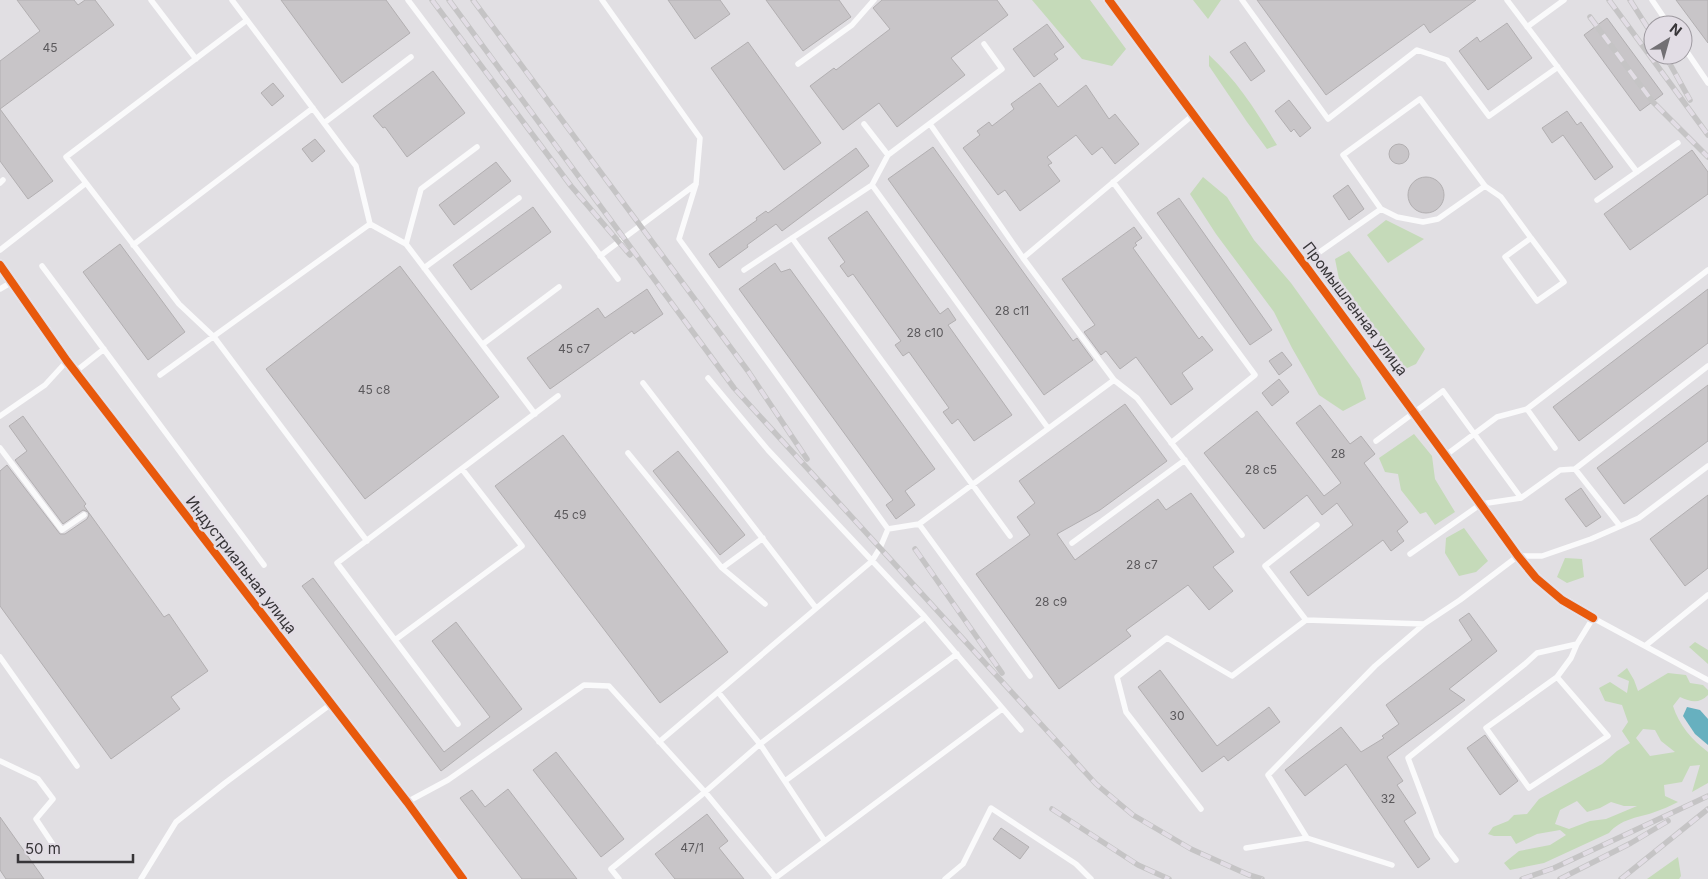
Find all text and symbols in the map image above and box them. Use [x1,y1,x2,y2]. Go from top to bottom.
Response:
north arrow [1643,15,1693,65]
text: N [1667,19,1686,39]
house number: 45 [42,40,58,55]
street label: Промышленная улица [1299,238,1412,379]
house number: 28 с11 [995,303,1029,318]
house number: 28 с10 [906,325,944,340]
house number: 45 с7 [558,341,590,356]
house number: 45 с8 [358,382,390,397]
house number: 28 [1331,446,1345,461]
house number: 28 с5 [1245,462,1277,477]
street label: Индустриальная улица [182,492,301,637]
house number: 45 с9 [554,507,586,522]
house number: 28 с7 [1126,557,1158,572]
house number: 28 с9 [1035,594,1067,609]
house number: 30 [1170,708,1184,723]
house number: 32 [1381,791,1395,806]
scale bar [18,832,132,864]
text: 50 m [25,839,61,858]
house number: 47/1 [680,840,704,855]

